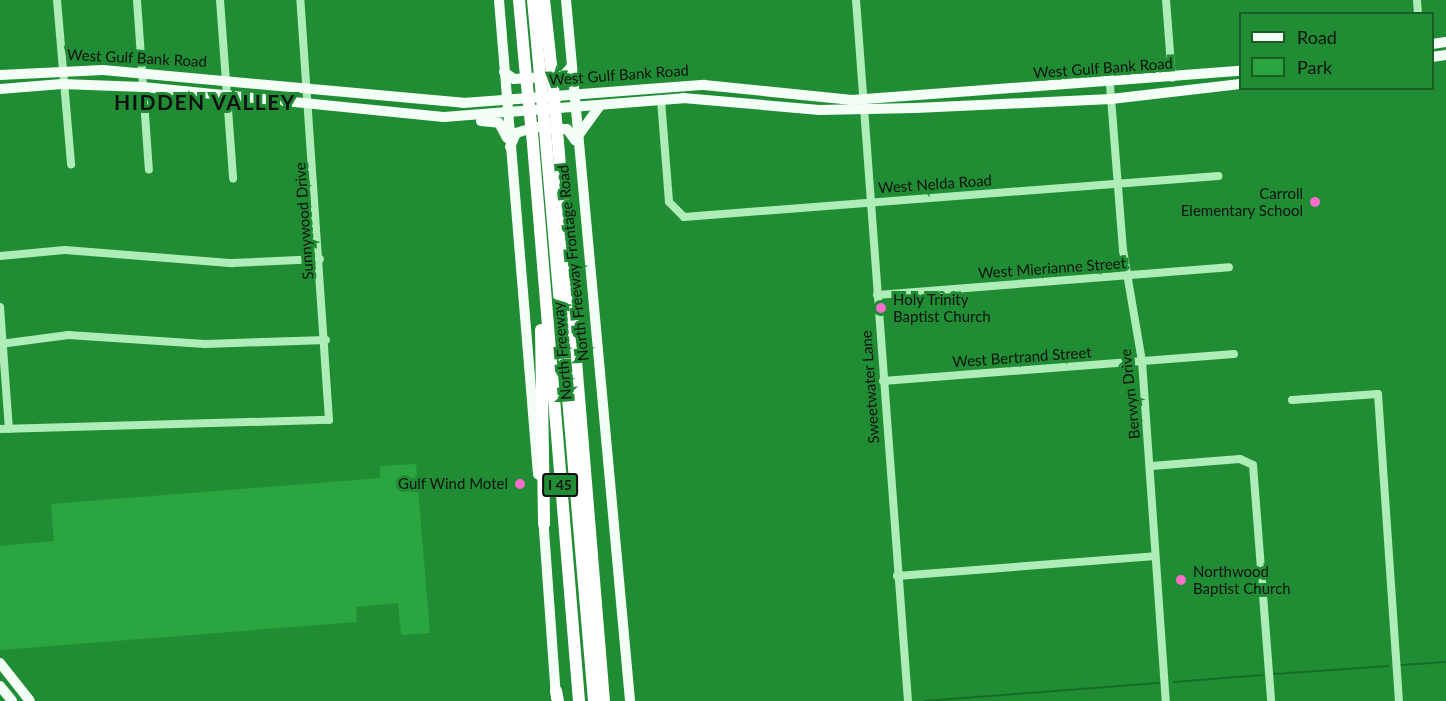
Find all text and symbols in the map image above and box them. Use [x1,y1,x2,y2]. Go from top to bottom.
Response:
legend [1239,12,1434,90]
text: Road [1297,26,1337,48]
street label: West Gulf Bank Road [66,45,208,71]
street label: West Gulf Bank Road [1032,54,1174,82]
text: Park [1297,56,1332,78]
street label: West Gulf Bank Road [548,61,690,89]
district label: HIDDEN VALLEY [114,89,296,115]
street label: Sunnywood Drive [291,162,317,280]
street label: North Freeway Frontage Road [554,164,592,362]
street label: West Nelda Road [878,171,992,197]
place label: Carroll Elementary School [1180,184,1303,219]
marker: Carroll Elementary School [1308,195,1322,209]
street label: West Mierianne Street [977,254,1127,282]
place label: Holy Trinity Baptist Church [893,290,991,325]
street label: North Freeway [549,301,575,401]
marker: Holy Trinity Baptist Church [874,301,888,315]
street label: Sweetwater Lane [857,330,883,444]
street label: West Bertrand Street [952,343,1092,371]
street label: Berwyn Drive [1116,348,1144,440]
road number: I 45 [542,474,578,496]
place label: Gulf Wind Motel [398,475,508,493]
marker: Gulf Wind Motel [513,477,527,491]
place label: Northwood Baptist Church [1193,562,1291,597]
marker: Northwood Baptist Church [1174,573,1188,587]

